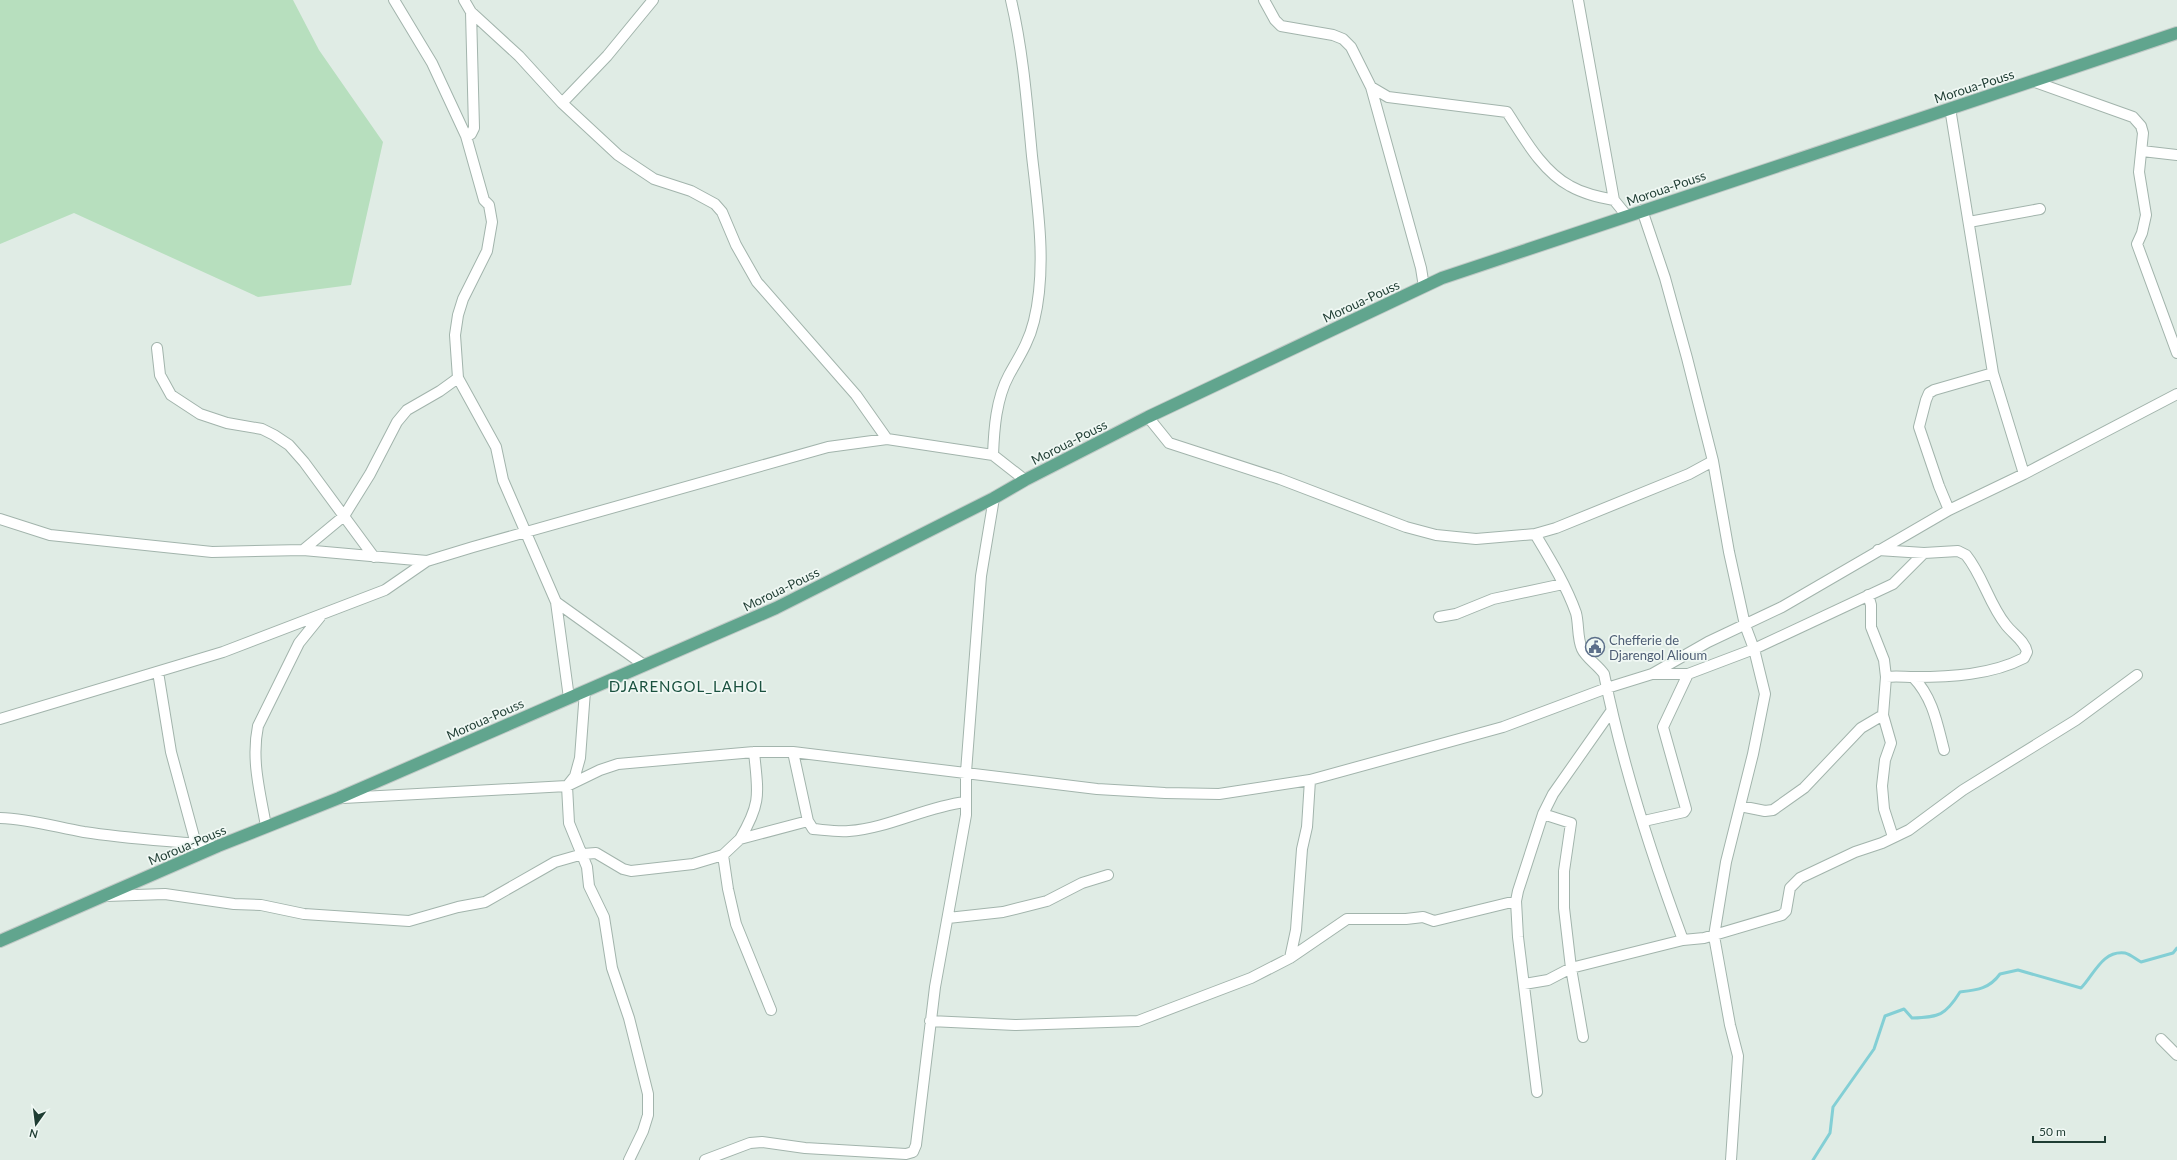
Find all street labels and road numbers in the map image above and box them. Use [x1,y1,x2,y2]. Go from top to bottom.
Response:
street label: Moroua-Pouss [1932,65,2016,106]
street label: Moroua-Pouss [1624,167,1708,209]
street label: Moroua-Pouss [1320,276,1402,326]
street label: Moroua-Pouss [1028,416,1110,468]
street label: Moroua-Pouss [740,563,822,614]
street label: Moroua-Pouss [444,695,526,743]
street label: Moroua-Pouss [146,821,229,869]

